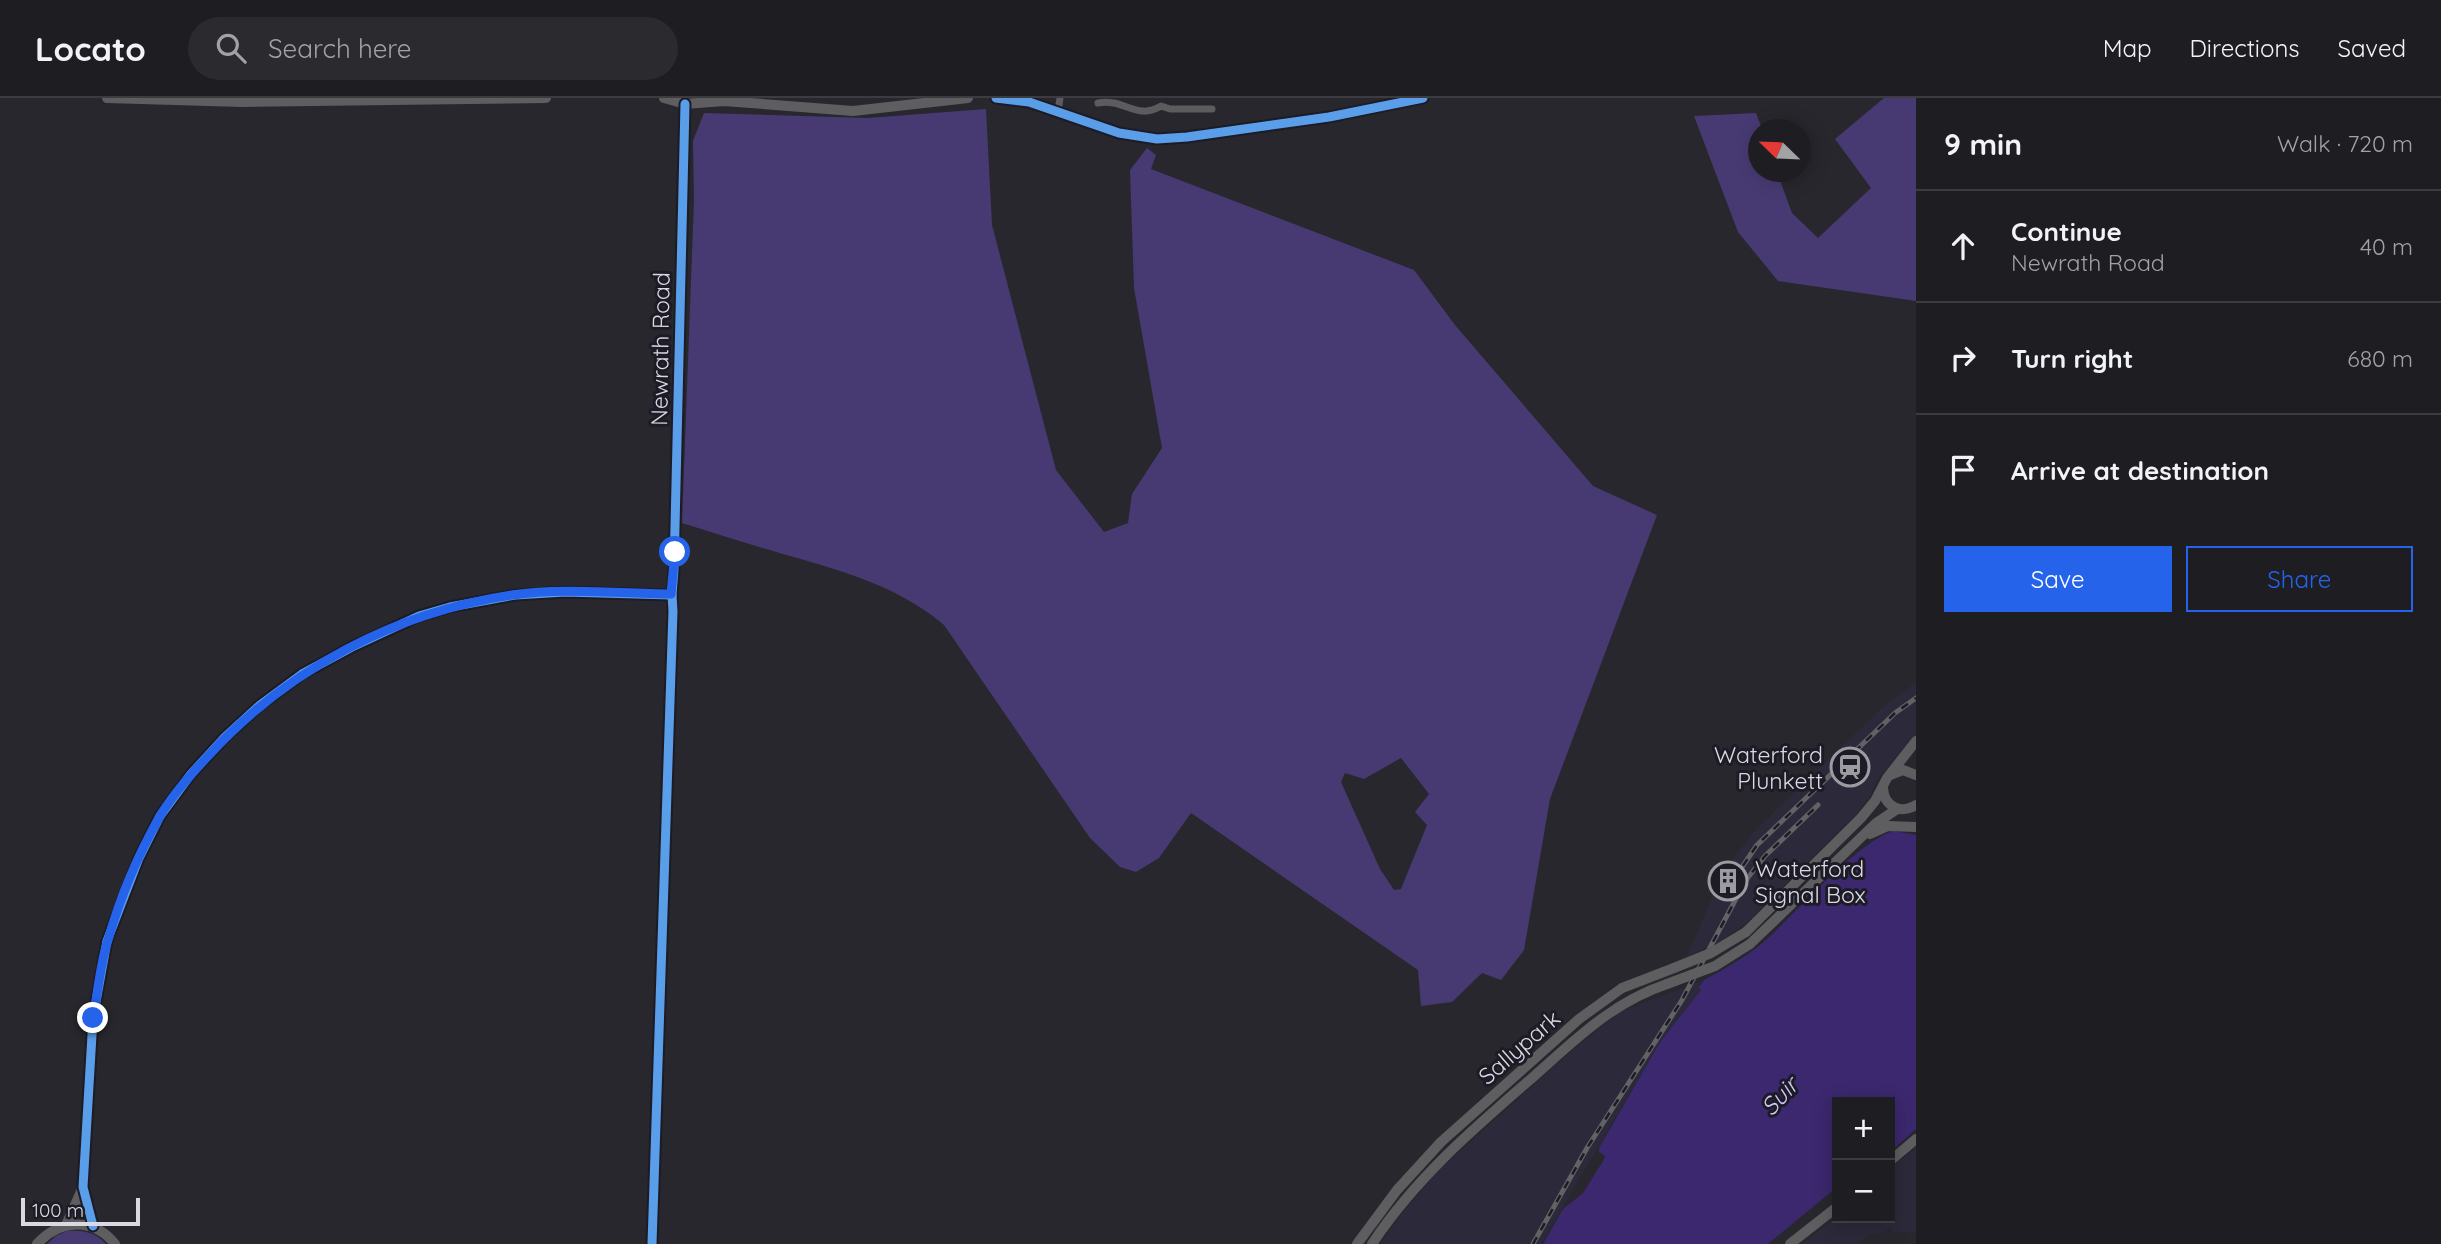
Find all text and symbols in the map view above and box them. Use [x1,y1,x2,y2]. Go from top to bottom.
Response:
search box [188,17,678,80]
text: Locato [35,28,146,69]
icon: search [212,29,250,67]
text: Search here [268,32,411,65]
text: Map [2103,33,2152,63]
text: Directions [2190,33,2300,63]
text: Saved [2338,33,2406,63]
north arrow [1748,119,1811,182]
text: 9 min [1944,125,2022,163]
text: Walk · 720 m [2277,129,2413,158]
text: Continue [2011,215,2122,248]
icon: ahead [1944,227,1982,265]
text: 40 m [2360,232,2413,261]
text: Newrath Road [2011,248,2165,277]
street label: Newrath Road [644,272,676,426]
icon: right [1944,339,1982,377]
text: Turn right [2011,342,2133,375]
text: 680 m [2347,344,2413,373]
icon: arrive [1944,451,1982,489]
text: Arrive at destination [2011,454,2269,487]
route start [659,536,690,567]
button: Save [1944,546,2172,612]
button: Share [2186,546,2413,612]
place label: Waterford Plunkett [1714,740,1823,795]
station icon: Waterford Plunkett [1829,746,1871,788]
place label: Waterford Signal Box [1755,854,1866,909]
building icon: Waterford Signal Box [1707,860,1749,902]
route end [77,1002,108,1033]
street label: Sallypark [1472,1004,1566,1090]
water label: Suir [1754,1069,1806,1121]
map controls [1832,1097,1895,1223]
button: + [1832,1097,1895,1160]
button: − [1832,1160,1895,1223]
scale bar [21,1195,140,1227]
text: 100 m [32,1198,84,1222]

